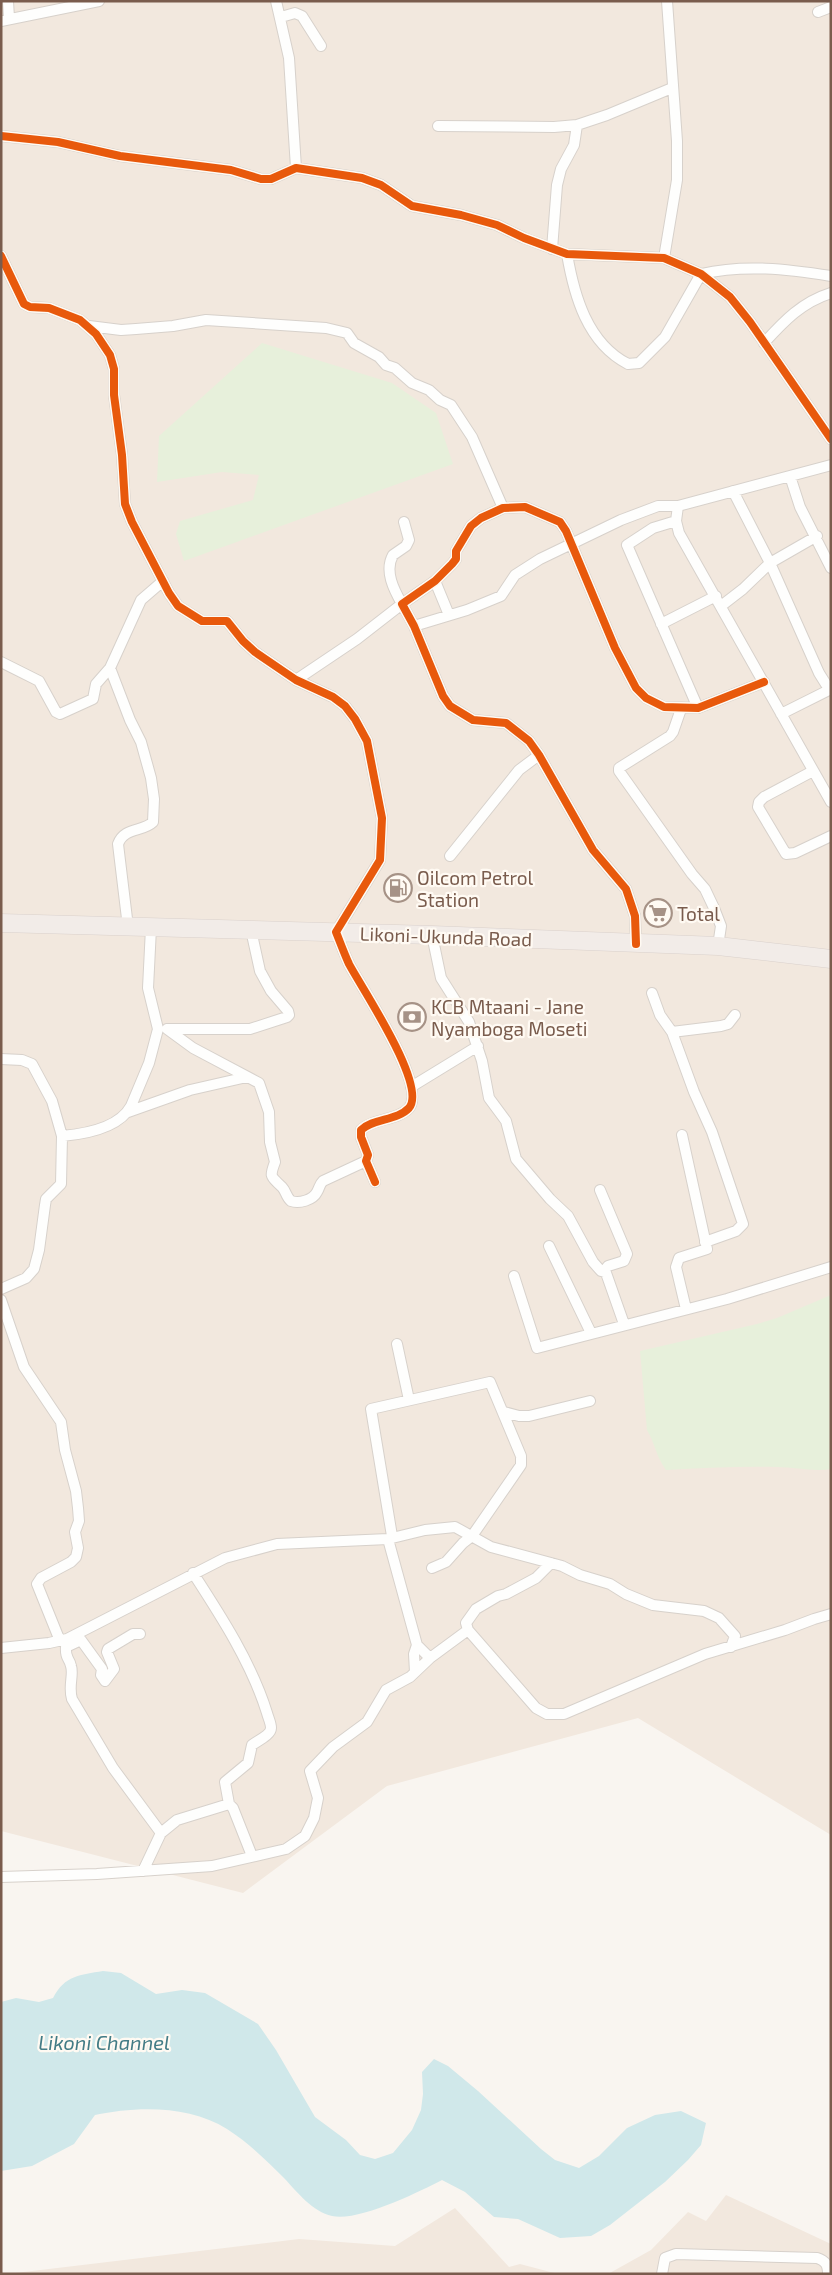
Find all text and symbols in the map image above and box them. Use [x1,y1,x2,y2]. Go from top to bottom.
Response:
place label: Oilcom Petrol Station [417,866,534,911]
fuel station icon: Oilcom Petrol Station [383,873,413,903]
supermarket icon: Total [643,898,673,928]
place label: Total [677,902,720,925]
street label: Likoni-Ukunda Road [359,921,533,951]
place label: KCB Mtaani - Jane Nyamboga Moseti [431,995,588,1040]
bank icon: KCB Mtaani - Jane Nyamboga Moseti [397,1002,427,1032]
water label: Likoni Channel [38,2030,170,2054]

